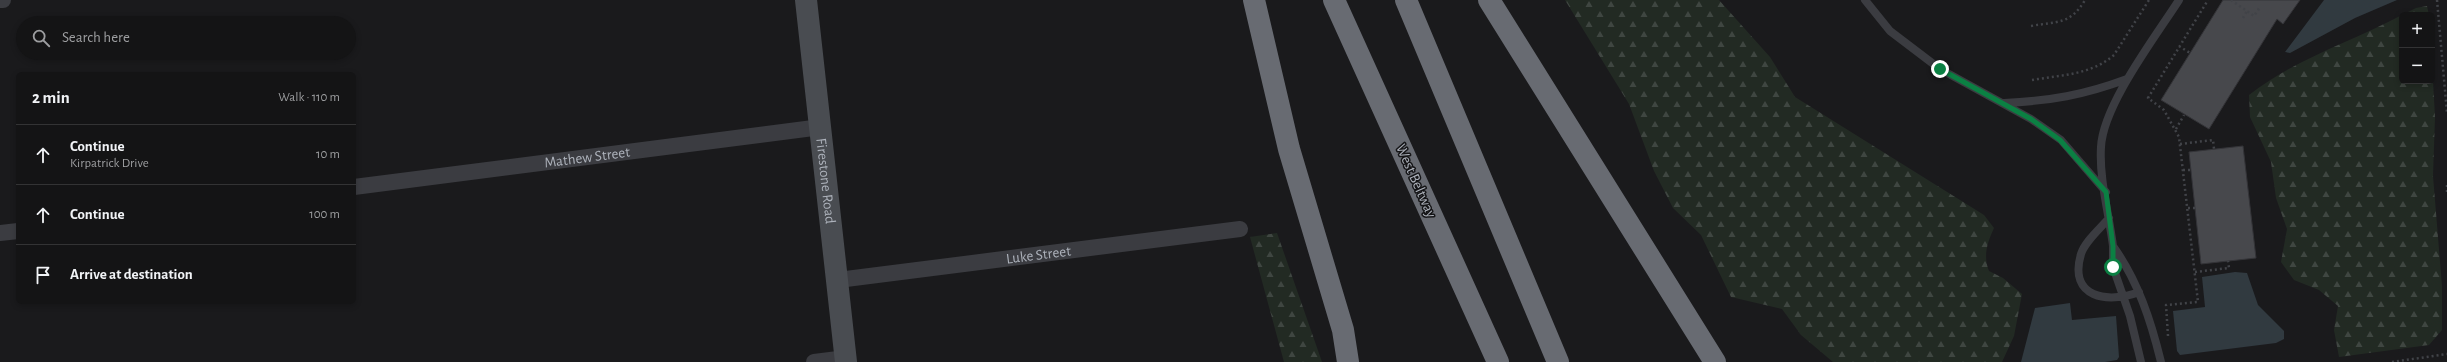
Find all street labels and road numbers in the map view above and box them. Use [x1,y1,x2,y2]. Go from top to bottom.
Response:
street label: Firestone Road [814,137,838,225]
street label: West Beltway [1393,142,1439,221]
street label: Mathew Street [543,144,631,170]
street label: Luke Street [1005,243,1072,266]

